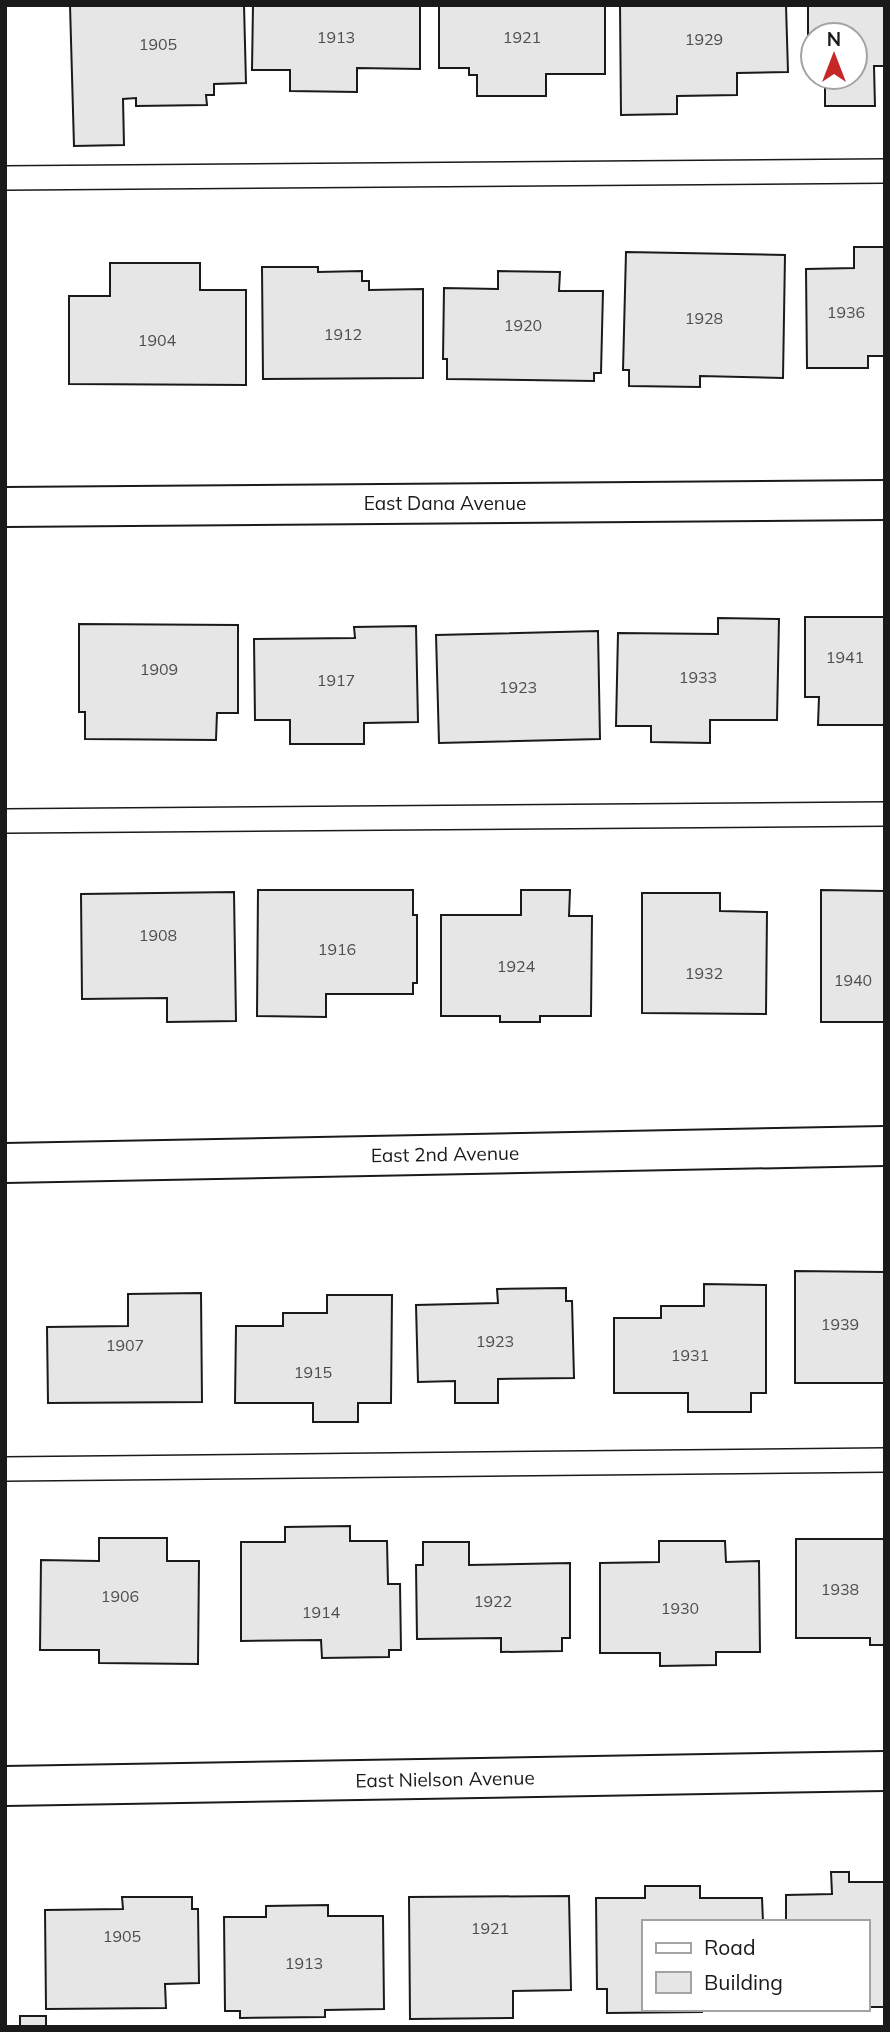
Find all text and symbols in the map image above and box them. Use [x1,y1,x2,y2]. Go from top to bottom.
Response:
north arrow [799,21,869,91]
house number: 1913 [317,27,355,47]
house number: 1921 [503,27,541,47]
text: N [827,27,841,51]
house number: 1929 [685,29,723,49]
house number: 1905 [139,34,177,54]
house number: 1936 [827,302,865,322]
house number: 1928 [685,308,723,328]
house number: 1920 [504,315,542,335]
house number: 1912 [324,324,362,344]
house number: 1904 [138,330,177,350]
street label: East Dana Avenue [364,491,526,515]
house number: 1941 [826,647,864,667]
house number: 1909 [140,659,178,679]
house number: 1933 [679,667,717,687]
house number: 1917 [317,670,355,690]
house number: 1923 [499,677,537,697]
house number: 1908 [139,925,177,945]
house number: 1916 [318,939,356,959]
house number: 1924 [497,956,536,976]
house number: 1932 [685,963,723,983]
house number: 1940 [834,970,872,990]
street label: East 2nd Avenue [371,1141,519,1167]
house number: 1939 [821,1314,859,1334]
house number: 1923 [476,1331,514,1351]
house number: 1907 [106,1335,144,1355]
house number: 1931 [671,1345,709,1365]
house number: 1915 [294,1362,332,1382]
house number: 1938 [821,1579,859,1599]
house number: 1906 [101,1586,139,1606]
house number: 1922 [474,1591,512,1611]
house number: 1930 [661,1598,699,1618]
house number: 1914 [302,1602,341,1622]
street label: East Nielson Avenue [355,1765,535,1793]
house number: 1921 [471,1918,509,1938]
legend [642,1920,869,2011]
house number: 1905 [103,1926,141,1946]
text: Road [704,1934,755,1960]
house number: 1913 [285,1953,323,1973]
text: Building [704,1969,783,1995]

